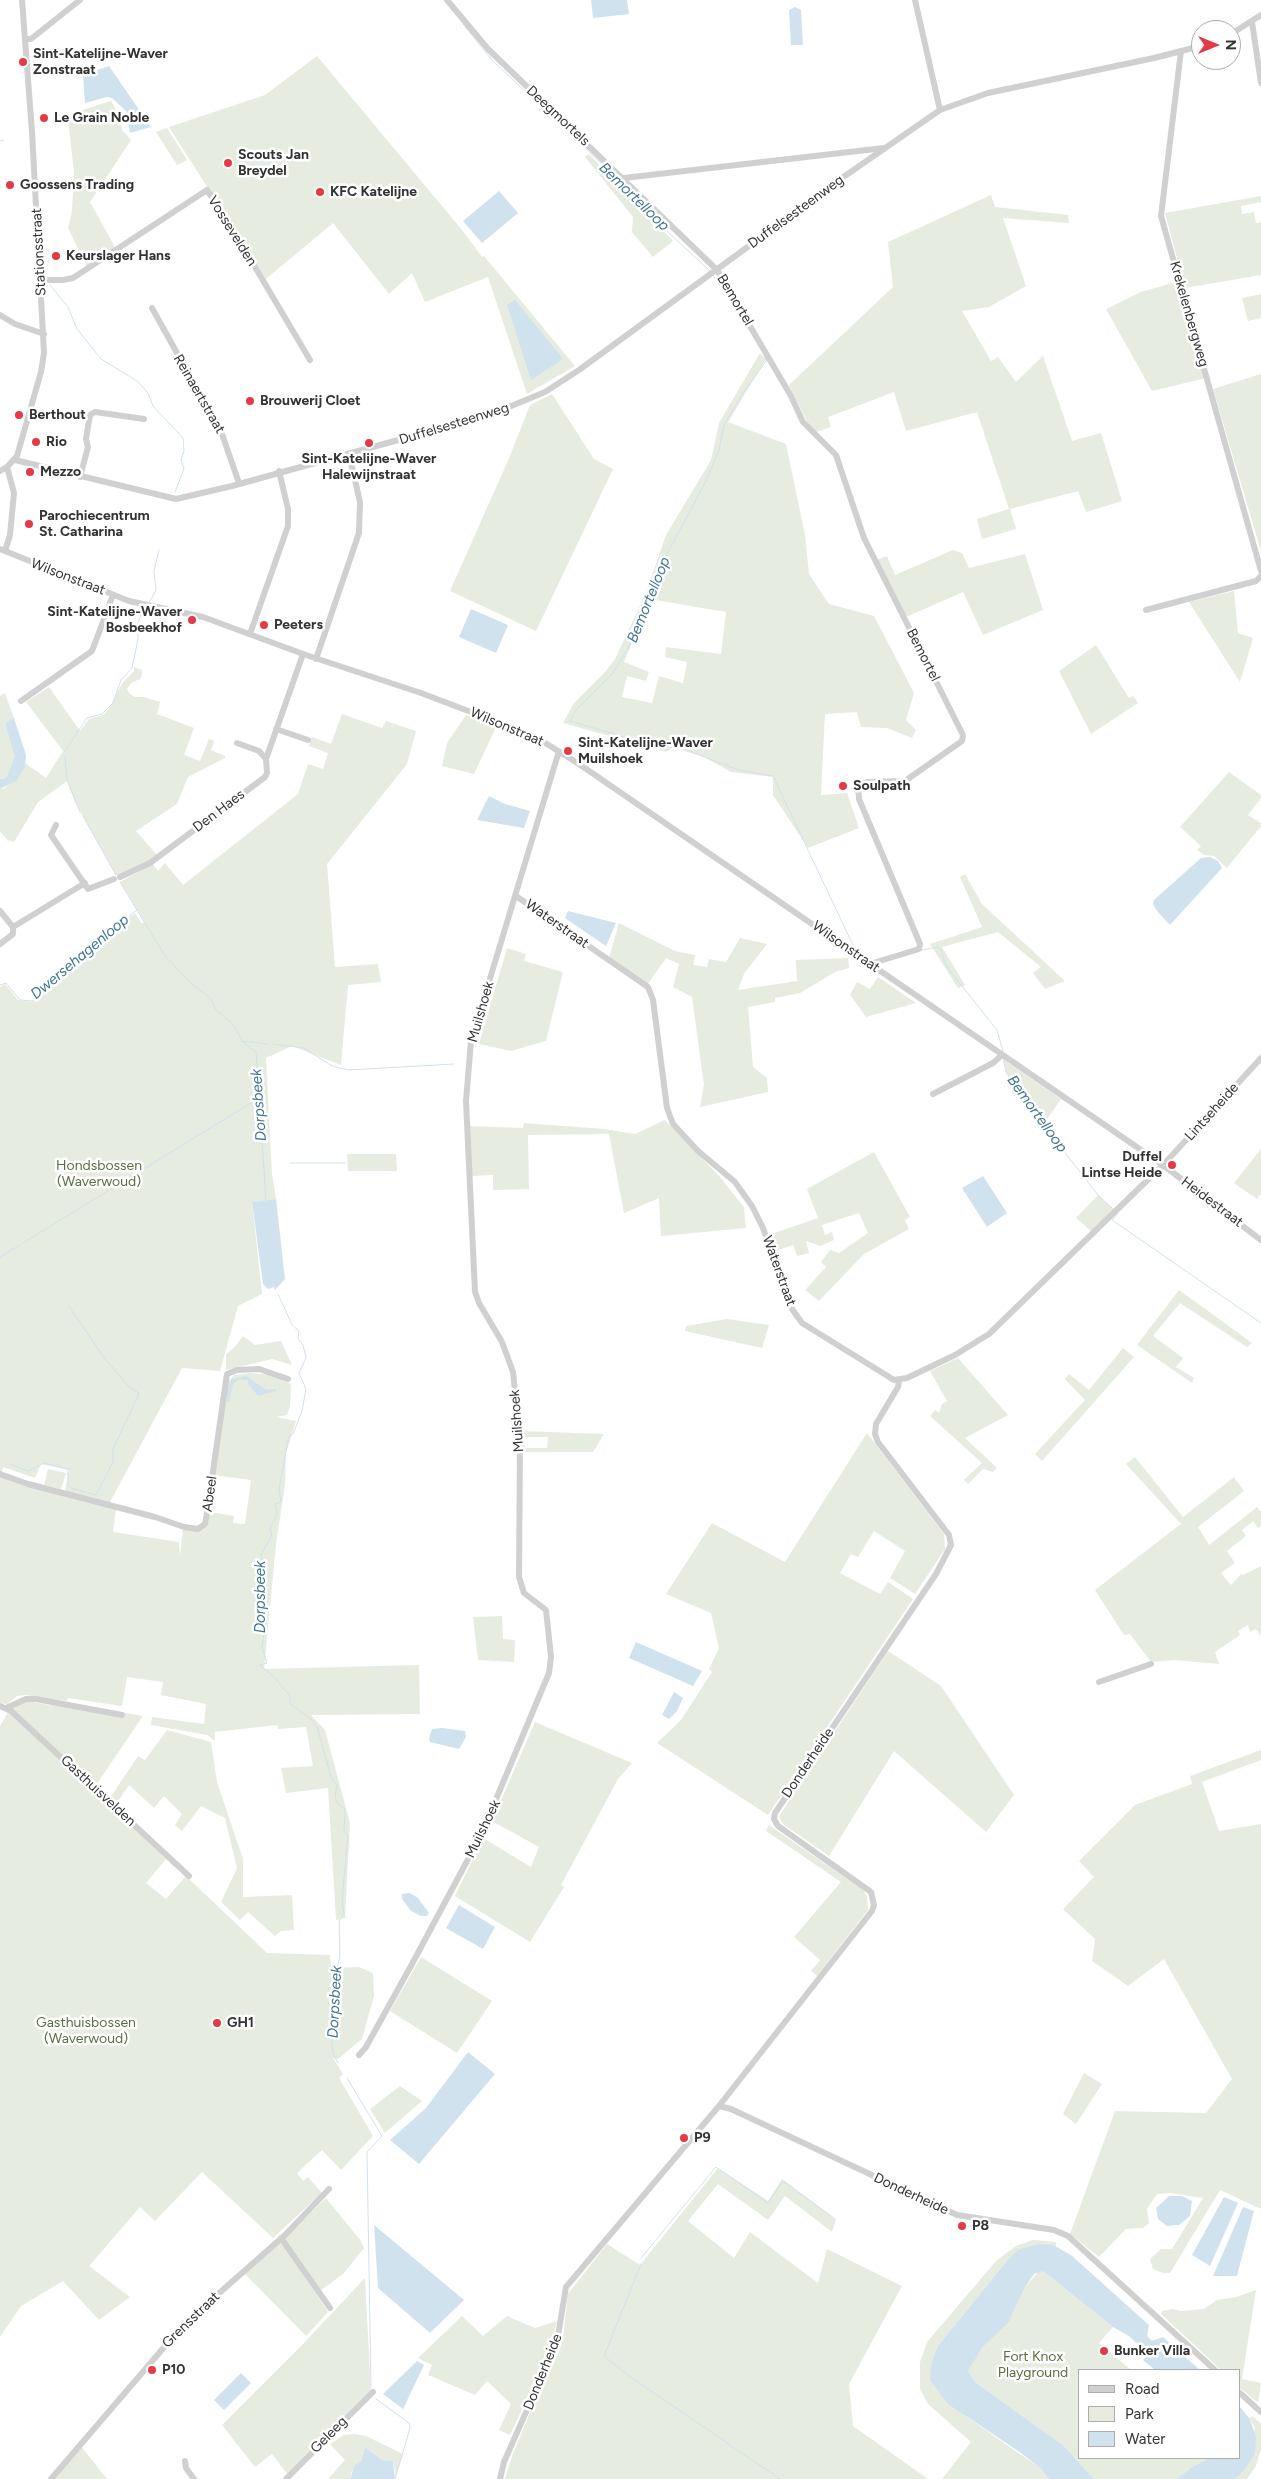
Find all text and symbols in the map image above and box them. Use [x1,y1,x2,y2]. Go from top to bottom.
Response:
north arrow [1191,20,1241,70]
text: N [1222,40,1239,50]
place label: Sint-Katelijne-Waver Zonstraat [33,46,168,78]
marker: Sint-Katelijne-Waver Zonstraat [17,56,29,68]
street label: Deegmortels [523,82,593,150]
place label: Le Grain Noble [54,110,149,126]
marker: Le Grain Noble [38,112,50,124]
place label: Scouts Jan Breydel [238,147,309,180]
marker: Scouts Jan Breydel [222,157,234,169]
water label: Bemortelloop [595,159,673,235]
street label: Duffelsesteenweg [745,172,847,252]
place label: Goossens Trading [20,177,134,193]
marker: Goossens Trading [4,179,16,191]
place label: KFC Katelijne [330,184,417,200]
marker: KFC Katelijne [314,186,326,198]
street label: Vossevelden [204,193,260,269]
street label: Stationsstraat [28,208,50,296]
place label: Keurslager Hans [66,248,171,264]
marker: Keurslager Hans [50,250,62,262]
street label: Krekelenbergweg [1166,259,1212,369]
street label: Bemortel [713,271,757,329]
street label: Reinaertstraat [170,352,228,436]
place label: Brouwerij Cloet [260,393,361,409]
marker: Brouwerij Cloet [244,395,256,407]
street label: Duffelsesteenweg [397,399,511,449]
place label: Berthout [29,407,86,423]
marker: Berthout [13,409,25,421]
place label: Rio [46,434,67,450]
marker: Rio [30,436,42,448]
marker: Sint-Katelijne-Waver Halewijnstraat [363,437,375,449]
place label: Sint-Katelijne-Waver Halewijnstraat [302,451,436,484]
place label: Mezzo [40,464,81,480]
marker: Mezzo [24,466,36,478]
place label: Parochiecentrum St. Catharina [39,508,150,540]
marker: Parochiecentrum St. Catharina [23,518,35,530]
water label: Bemortelloop [624,554,674,646]
street label: Wilsonstraat [28,555,108,599]
place label: Sint-Katelijne-Waver Bosbeekhof [47,604,182,636]
marker: Sint-Katelijne-Waver Bosbeekhof [186,614,198,626]
place label: Peeters [274,617,323,633]
marker: Peeters [258,619,270,631]
street label: Bemortel [903,626,943,684]
street label: Wilsonstraat [468,704,546,750]
place label: Sint-Katelijne-Waver Muilshoek [578,735,713,768]
marker: Sint-Katelijne-Waver Muilshoek [562,745,574,757]
place label: Soulpath [853,778,911,794]
marker: Soulpath [837,780,849,792]
street label: Den Haes [190,786,248,836]
street label: Waterstraat [522,896,592,952]
water label: Dwersehagenloop [27,911,133,1003]
street label: Wilsonstraat [809,918,883,976]
street label: Muilshoek [464,979,498,1045]
water label: Dorpsbeek [247,1068,271,1142]
water label: Bemortelloop [1003,1072,1071,1156]
street label: Lintseheide [1182,1079,1242,1145]
place label: Duffel Lintse Heide [1082,1149,1162,1182]
park label: Hondsbossen (Waverwoud) [56,1158,142,1190]
marker: Duffel Lintse Heide [1166,1159,1178,1171]
street label: Heidestraat [1178,1173,1246,1231]
street label: Waterstraat [758,1233,800,1309]
street label: Muilshoek [506,1389,528,1453]
street label: Abeel [199,1475,221,1513]
water label: Dorpsbeek [252,1561,270,1633]
street label: Donderheide [778,1725,838,1801]
street label: Gasthuisvelden [57,1752,139,1830]
street label: Muilshoek [462,1797,504,1861]
water label: Dorpsbeek [324,1965,346,2039]
park label: Gasthuisbossen (Waverwoud) [36,2015,136,2048]
place label: GH1 [227,2015,254,2031]
marker: GH1 [211,2017,223,2029]
place label: P9 [694,2130,711,2146]
marker: P9 [678,2132,690,2144]
street label: Donderheide [871,2169,951,2219]
place label: P8 [972,2218,989,2234]
marker: P8 [956,2220,968,2232]
street label: Grensstraat [159,2288,223,2352]
street label: Donderheide [520,2331,566,2413]
place label: Bunker Villa [1114,2343,1190,2359]
marker: Bunker Villa [1098,2345,1110,2357]
park label: Fort Knox Playground [998,2349,1068,2382]
place label: P10 [162,2362,185,2378]
marker: P10 [146,2364,158,2376]
legend [1078,2369,1241,2459]
text: Road [1125,2380,1160,2398]
text: Park [1125,2405,1154,2423]
street label: Geleeg [307,2413,351,2457]
text: Water [1125,2430,1165,2448]

